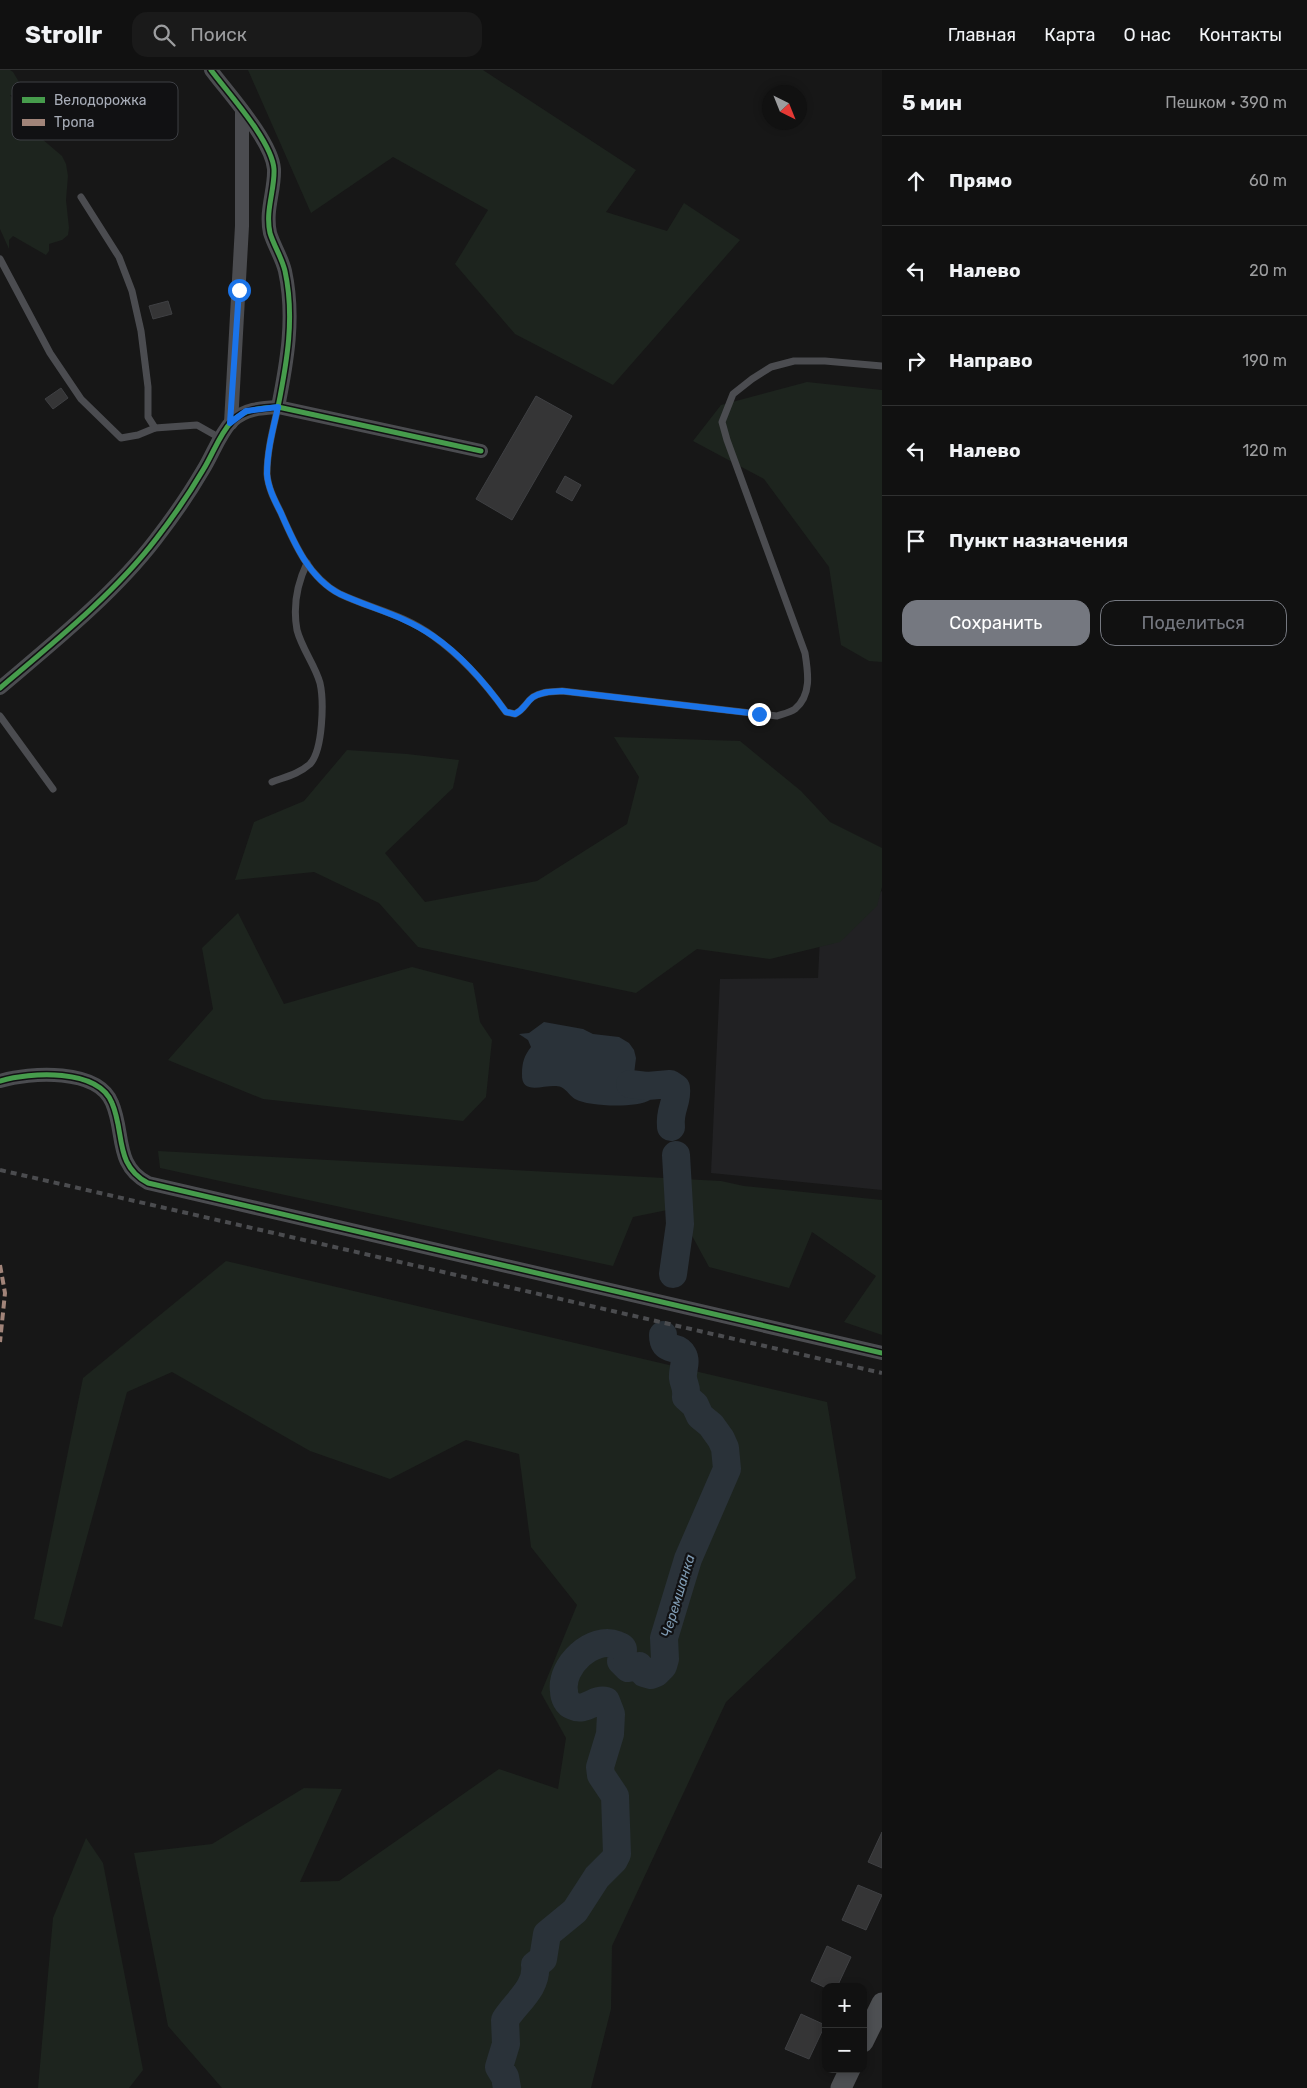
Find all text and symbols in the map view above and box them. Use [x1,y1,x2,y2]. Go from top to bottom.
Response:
search box [132,12,482,57]
text: Strollr [25,21,102,49]
icon: search [150,21,178,49]
text: Поиск [190,23,247,46]
text: Главная [948,24,1016,46]
text: Карта [1044,24,1096,46]
text: О нас [1124,24,1171,46]
text: Контакты [1199,24,1282,46]
legend [12,82,178,140]
north arrow [762,85,807,130]
text: 5 мин [902,90,962,115]
text: Велодорожка [54,92,147,109]
text: Пешком · 390 m [1165,93,1287,112]
text: Тропа [54,114,95,131]
icon: ahead [902,167,930,195]
text: Прямо [949,169,1012,192]
text: 60 m [1249,171,1287,190]
icon: left [902,257,930,285]
text: Налево [949,259,1021,282]
text: 20 m [1249,261,1287,280]
route start [228,279,251,302]
icon: right [902,347,930,375]
text: Направо [949,349,1033,372]
text: 190 m [1242,351,1287,370]
icon: left [902,437,930,465]
text: Налево [949,439,1021,462]
text: 120 m [1242,441,1287,460]
icon: arrive [902,527,930,555]
text: Пункт назначения [949,529,1128,552]
button: Сохранить [902,600,1090,646]
button: Поделиться [1100,600,1287,646]
route end [748,703,771,726]
water label: Черемшанка [657,1552,699,1640]
map controls [822,1983,867,2073]
button: + [822,1983,867,2028]
button: − [822,2028,867,2073]

